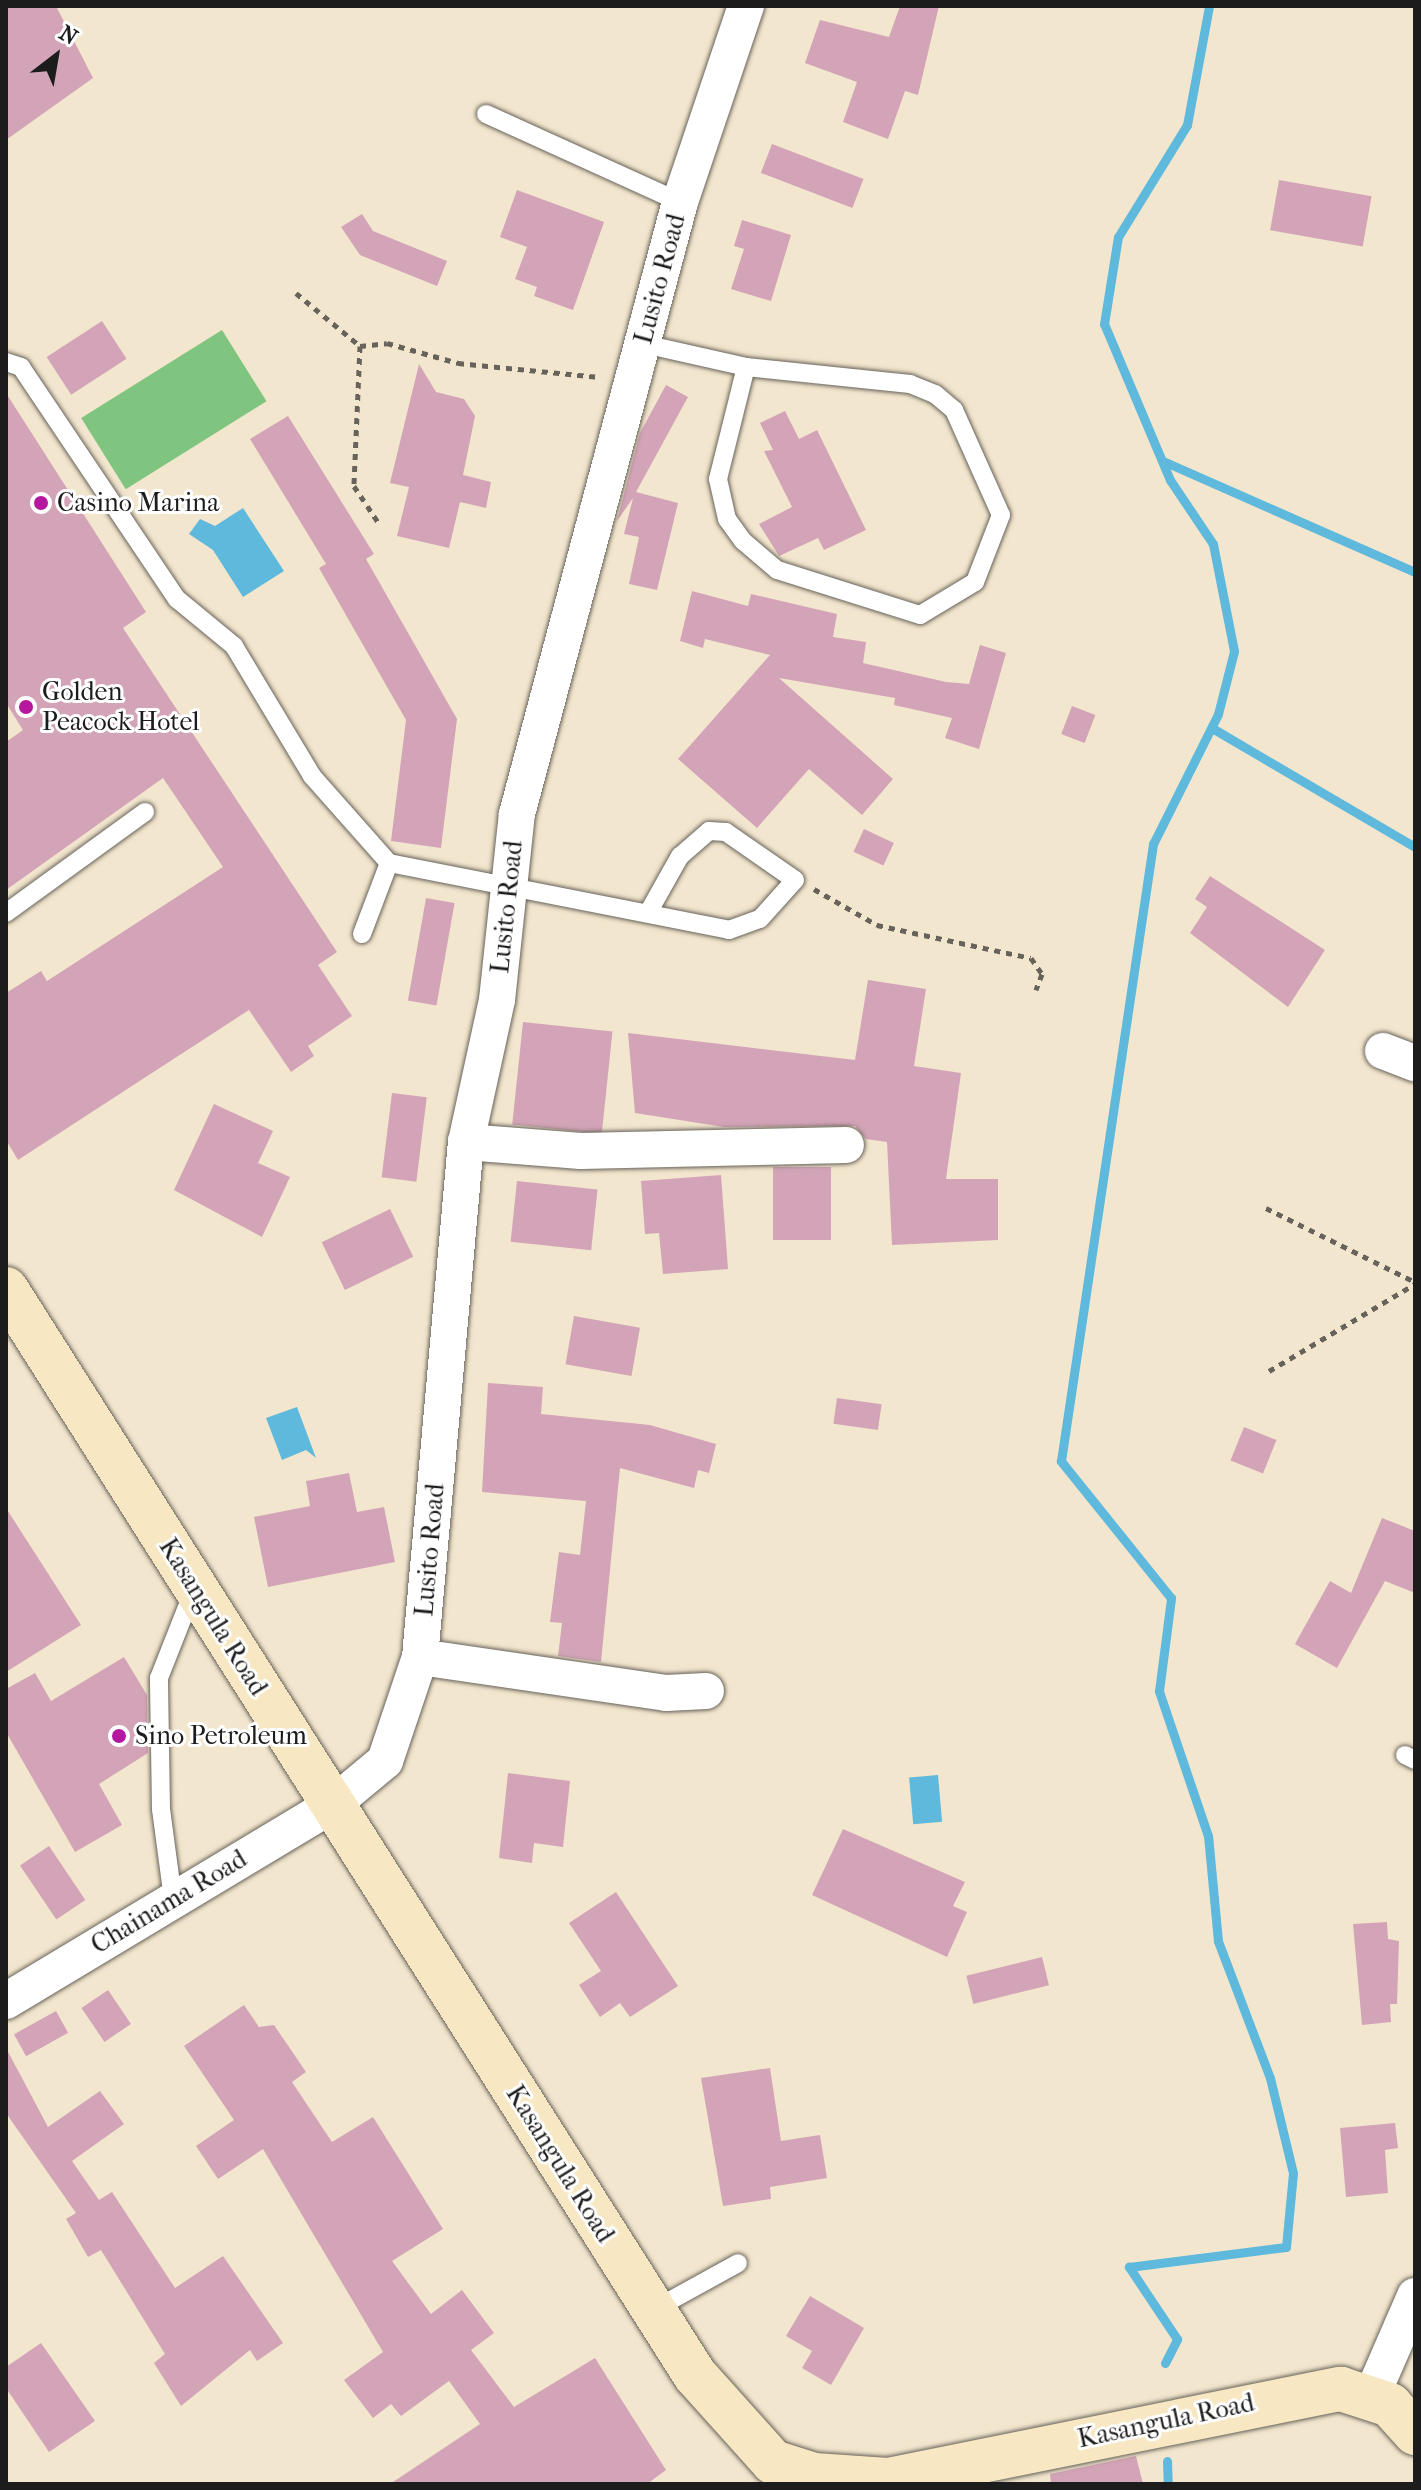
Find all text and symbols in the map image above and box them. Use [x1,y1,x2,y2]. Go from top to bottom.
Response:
north arrow [16,16,96,96]
text: N [55,20,82,51]
street label: Lusito Road [628,211,692,347]
place label: Casino Marina [57,487,219,519]
marker: Casino Marina [32,494,50,512]
place label: Golden Peacock Hotel [42,676,200,738]
marker: Golden Peacock Hotel [17,698,35,716]
street label: Lusito Road [485,839,529,975]
street label: Lusito Road [409,1482,451,1618]
street label: Kasangula Road [152,1533,274,1701]
place label: Sino Petroleum [135,1720,307,1752]
marker: Sino Petroleum [110,1727,128,1745]
street label: Chainama Road [86,1843,252,1961]
street label: Kasangula Road [499,2080,621,2248]
street label: Kasangula Road [1075,2387,1257,2455]

